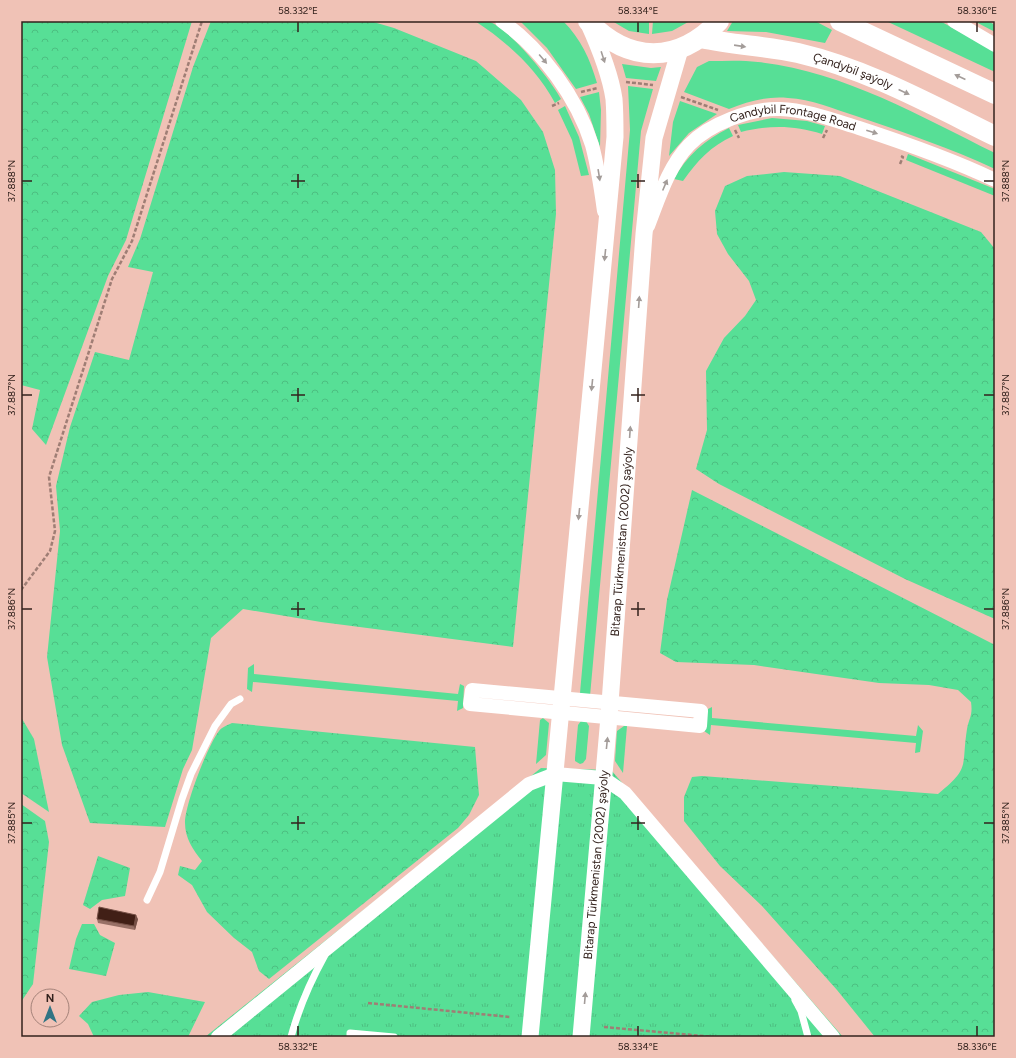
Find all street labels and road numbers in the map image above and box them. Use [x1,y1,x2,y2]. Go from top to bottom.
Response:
street label: Çandybil şaýoly [811,50,896,93]
street label: Candybil Frontage Road [728,102,858,134]
street label: Bitarap Türkmenistan (2002) şaýoly [608,446,636,637]
street label: Bitarap Türkmenistan (2002) şaýoly [581,769,611,960]

